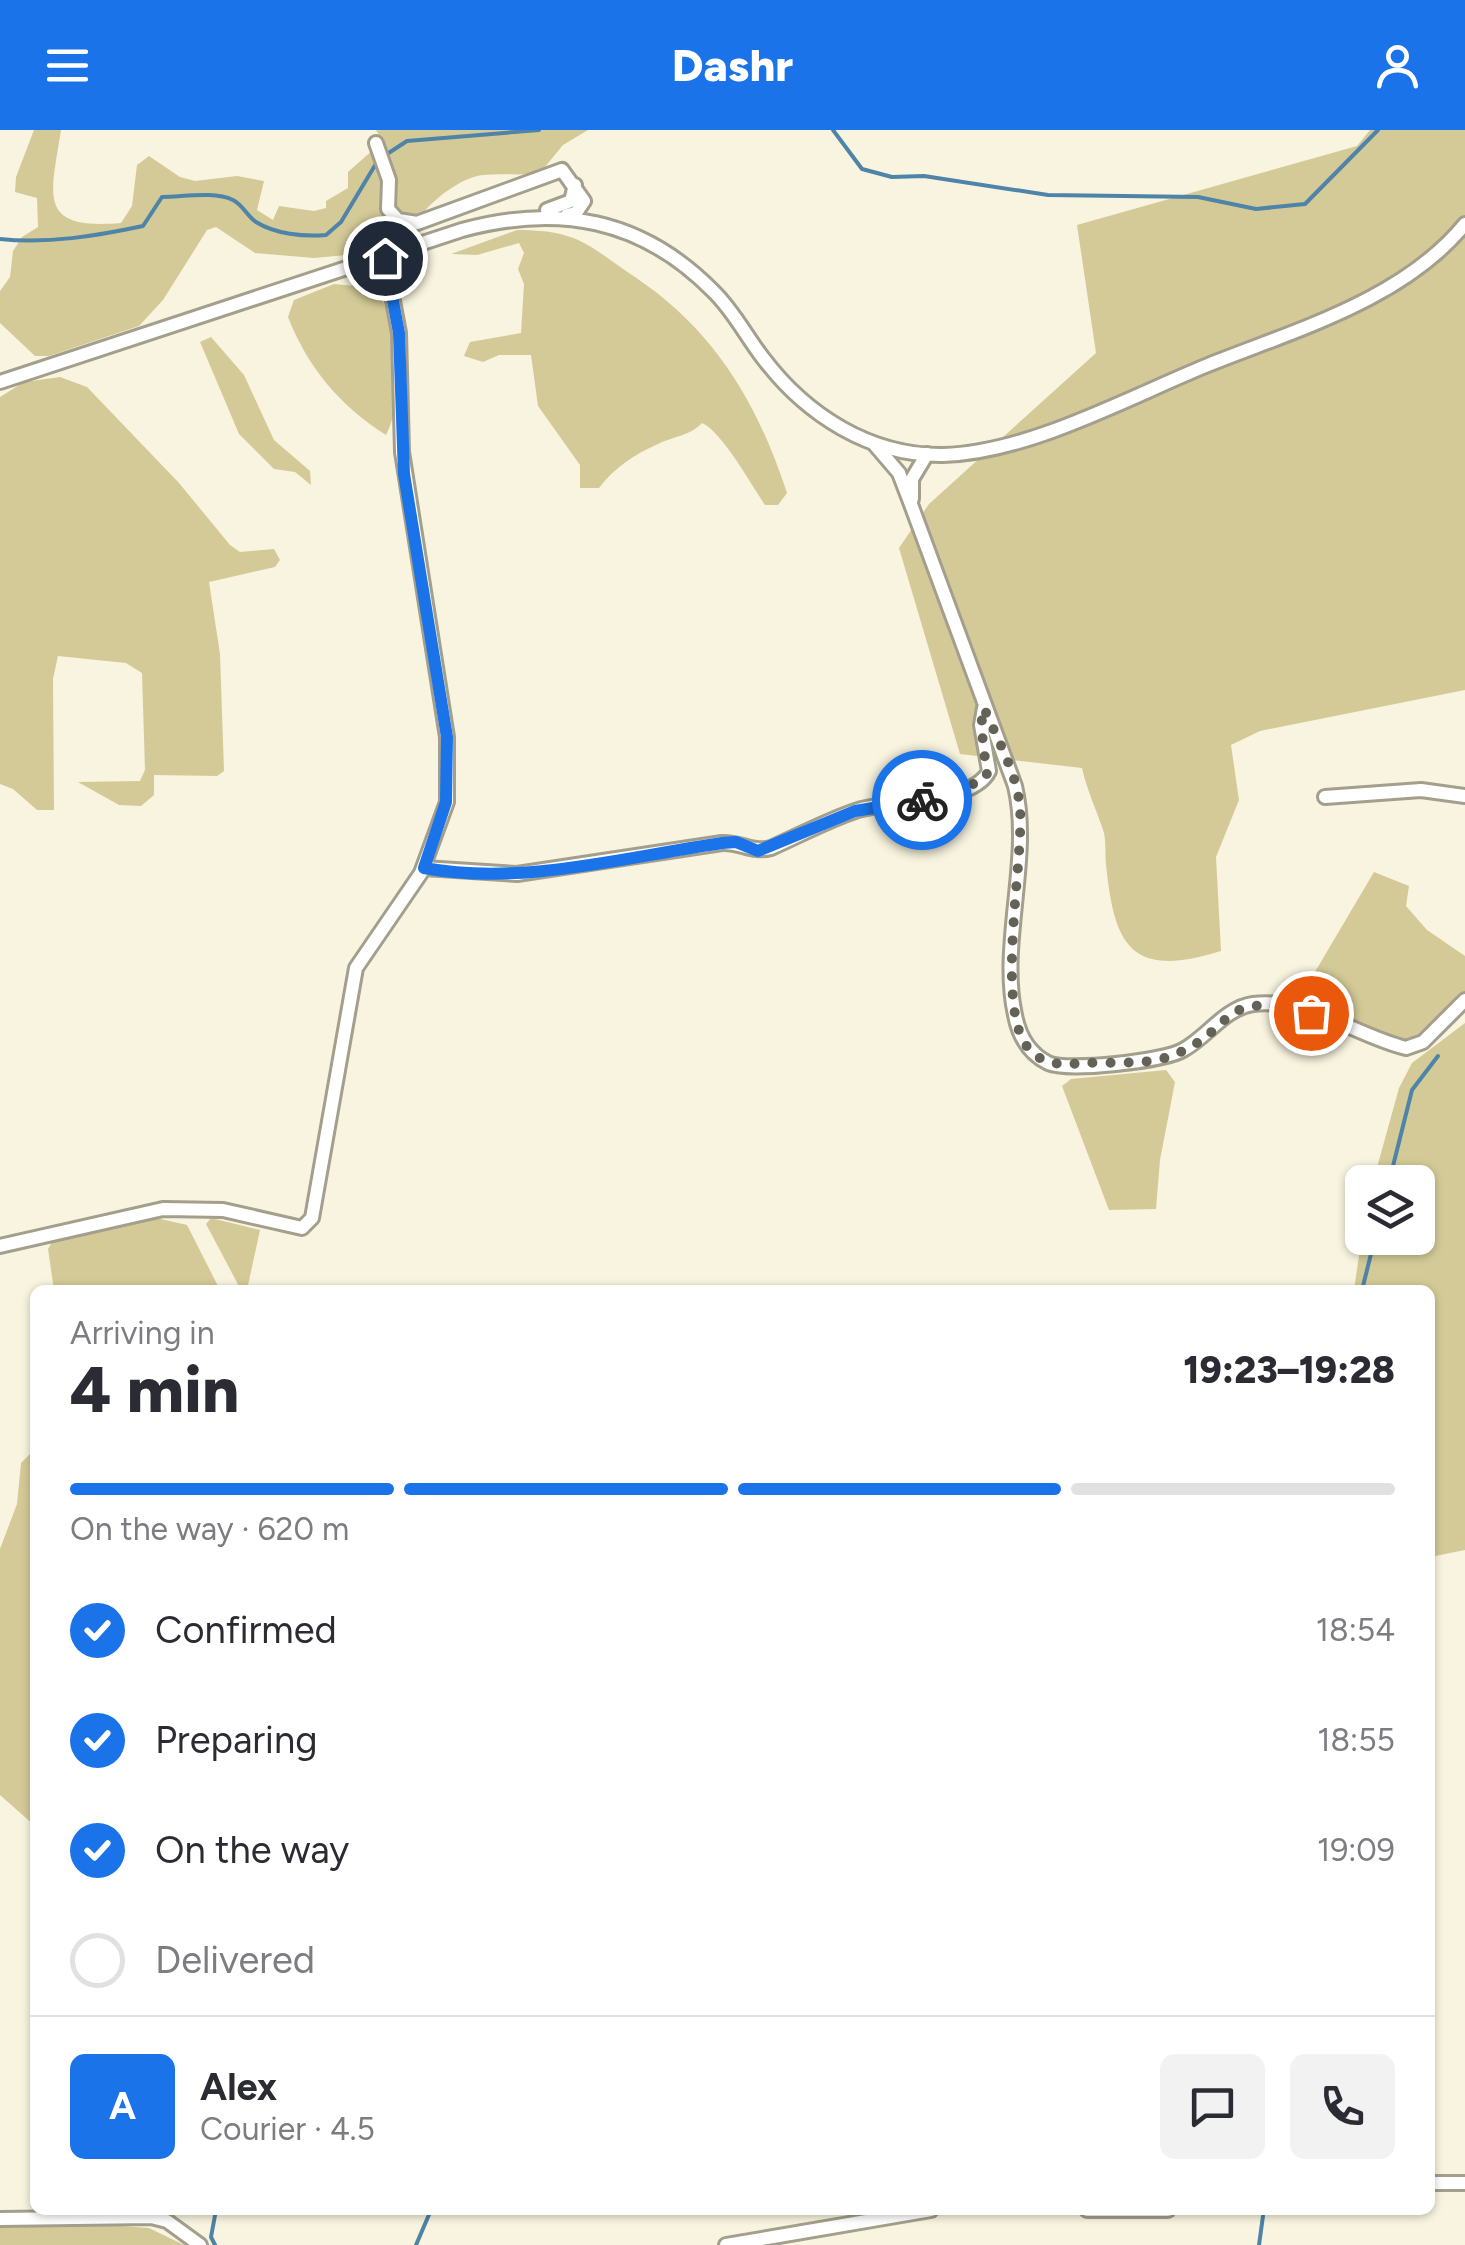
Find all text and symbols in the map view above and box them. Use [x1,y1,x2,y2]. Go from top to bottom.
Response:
icon: menu [40,38,95,93]
text: Dashr [672,38,793,92]
icon: person [1370,38,1425,93]
pin [343,216,428,301]
icon: home [358,231,413,286]
courier [872,750,972,850]
icon: bike [895,773,950,828]
pin [1269,971,1354,1056]
icon: bag [1284,986,1339,1041]
map controls [1345,1165,1435,1255]
button: layers [1345,1165,1435,1255]
text: Arriving in [70,1314,215,1352]
text: 19:23–19:28 [1183,1347,1395,1393]
text: 4 min [70,1350,239,1428]
text: On the way · 620 m [70,1510,349,1548]
icon: check [70,1603,125,1658]
text: Confirmed [155,1607,337,1653]
text: 18:54 [1316,1611,1395,1649]
icon: check [70,1713,125,1768]
text: Preparing [155,1717,317,1763]
text: 18:55 [1317,1721,1395,1759]
icon: check [70,1823,125,1878]
text: On the way [155,1827,349,1873]
text: 19:09 [1317,1831,1395,1869]
text: Delivered [155,1937,315,1983]
button: chat [1160,2054,1265,2159]
button: phone [1290,2054,1395,2159]
text: Alex [200,2064,277,2110]
text: A [109,2083,136,2129]
text: Courier · 4.5 [200,2110,375,2148]

